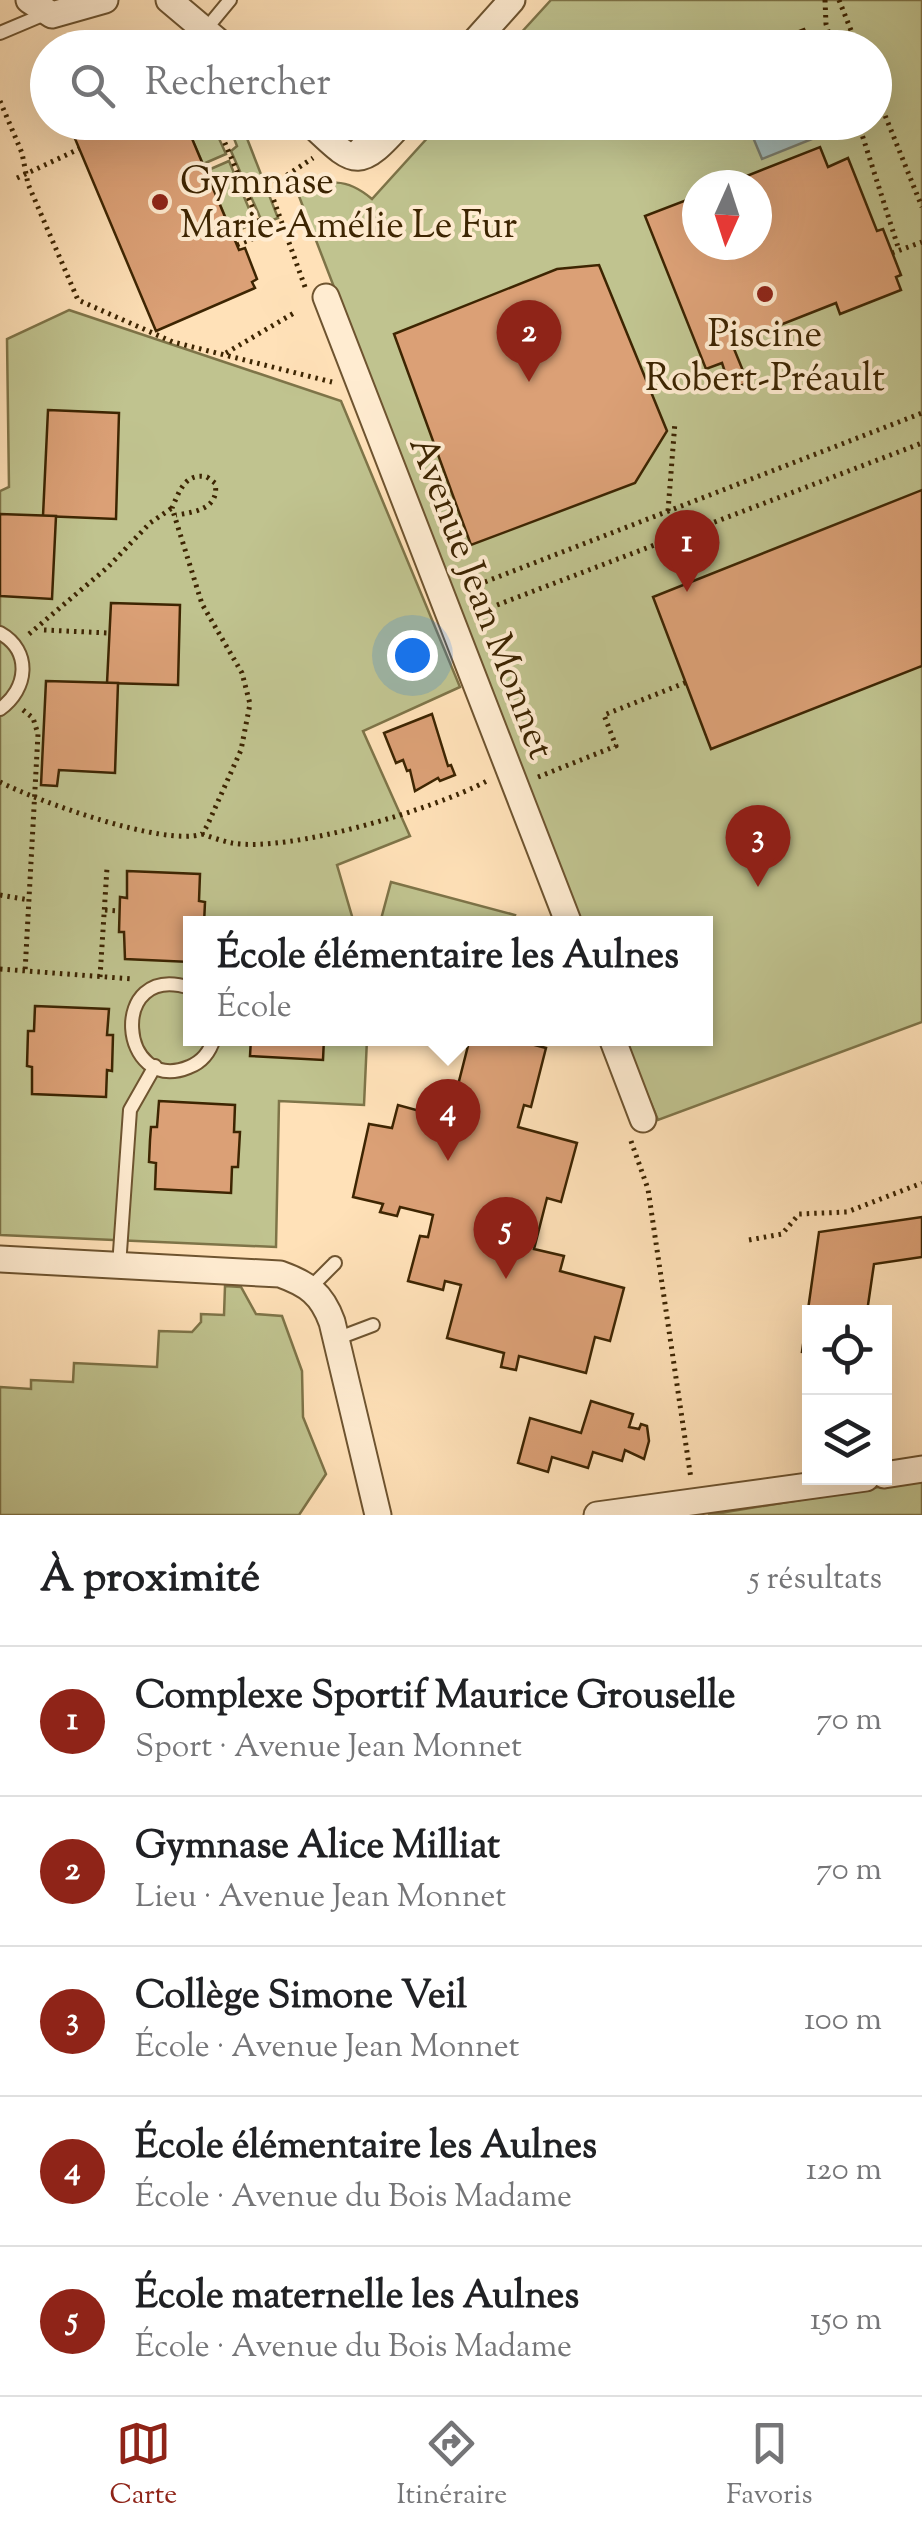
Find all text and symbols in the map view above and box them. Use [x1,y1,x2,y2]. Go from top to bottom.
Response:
search box [30,30,892,140]
icon: search [65,58,120,113]
text: Rechercher [145,58,331,112]
place label: Gymnase Marie-Amélie Le Fur [180,157,517,255]
north arrow [682,170,772,260]
marker: Gymnase Marie-Amélie Le Fur [149,191,171,213]
marker: Piscine Robert-Préault [754,283,776,305]
pin: 2 [496,300,562,382]
place label: Piscine Robert-Préault [645,310,885,408]
street label: Avenue Jean Monnet [393,429,566,768]
pin: 1 [654,510,720,592]
your location [387,630,438,681]
pin: 3 [726,804,790,887]
popup [183,916,713,1046]
text: École élémentaire les Aulnes [217,931,679,985]
text: École [217,985,292,1031]
pin: 4 [416,1078,480,1161]
pin: 5 [474,1196,538,1279]
map controls [802,1305,892,1485]
button: locate [802,1305,892,1395]
button: layers [802,1395,892,1485]
text: À proximité [40,1550,260,1610]
text: 5 résultats [749,1557,882,1603]
text: Complexe Sportif Maurice Grouselle [135,1671,736,1725]
text: 1 [67,1698,78,1744]
text: 70 m [816,1698,882,1744]
text: Sport · Avenue Jean Monnet [135,1725,522,1771]
text: Gymnase Alice Milliat [135,1821,500,1875]
text: 2 [65,1848,80,1894]
text: 70 m [816,1848,882,1894]
text: Lieu · Avenue Jean Monnet [135,1875,506,1921]
text: Collège Simone Veil [135,1971,467,2025]
text: 3 [66,1998,79,2044]
text: 100 m [804,1998,882,2044]
text: École · Avenue Jean Monnet [135,2025,519,2071]
text: École élémentaire les Aulnes [135,2121,597,2175]
text: 4 [64,2148,81,2194]
text: 120 m [806,2148,882,2194]
text: École · Avenue du Bois Madame [135,2175,572,2221]
text: École maternelle les Aulnes [135,2271,579,2325]
text: 5 [67,2298,78,2344]
text: 150 m [810,2298,882,2344]
text: École · Avenue du Bois Madame [135,2325,572,2371]
tab: Carte [110,2416,177,2516]
tab: Itinéraire [396,2416,507,2516]
tab: Favoris [726,2416,812,2516]

